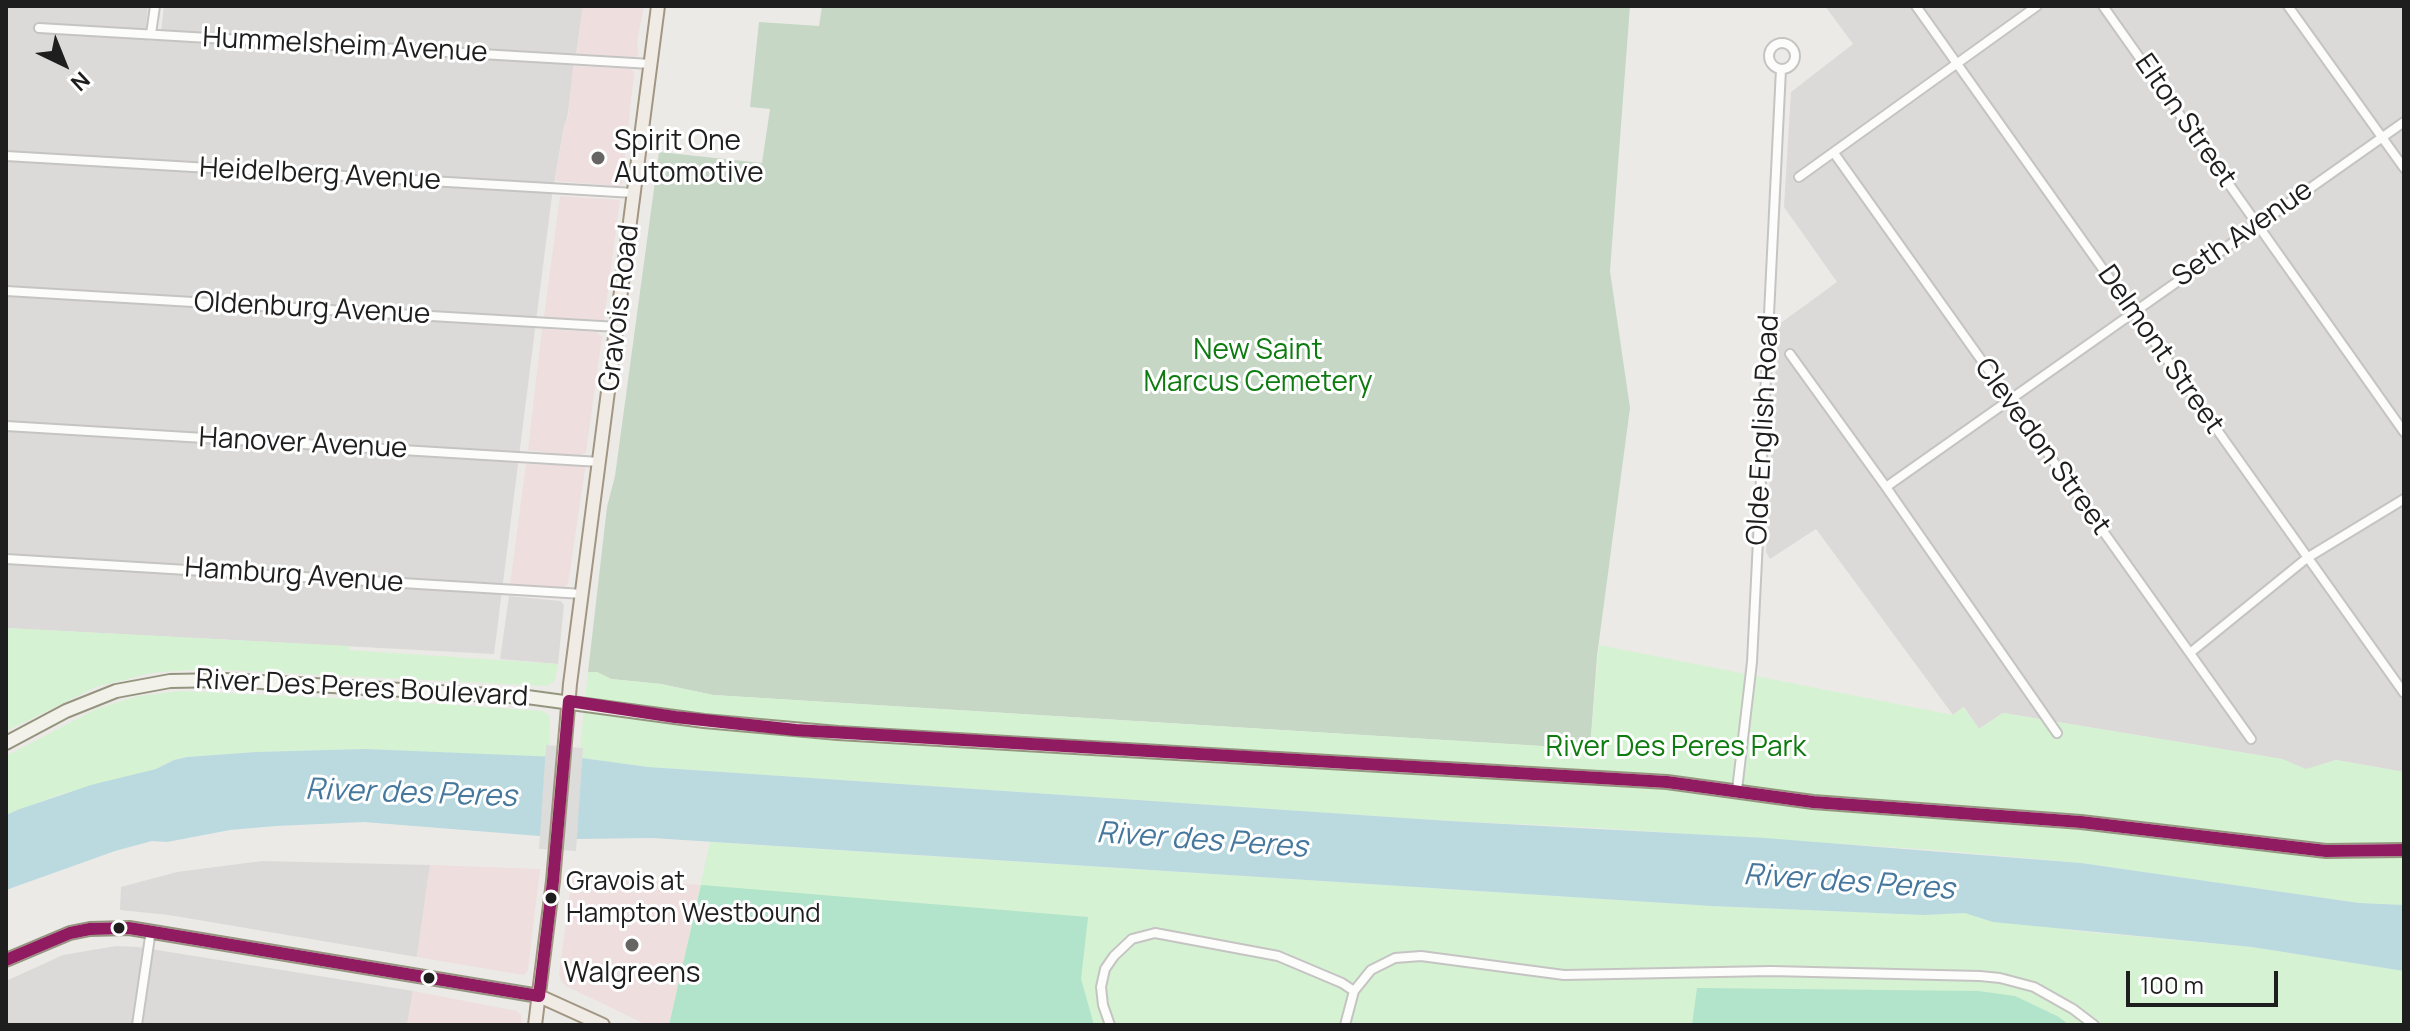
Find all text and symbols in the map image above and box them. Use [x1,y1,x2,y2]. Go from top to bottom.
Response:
street label: Hummelsheim Avenue [202,22,488,70]
north arrow [24,24,104,104]
street label: Elton Street [2127,48,2243,194]
text: N [64,65,96,98]
place label: Spirit One Automotive [614,125,764,191]
marker: Spirit One Automotive [589,149,607,167]
street label: Heidelberg Avenue [198,152,442,198]
street label: Seth Avenue [2167,174,2319,294]
street label: Gravois Road [593,223,647,393]
street label: Delmont Street [2090,259,2230,441]
street label: Oldenburg Avenue [193,286,431,332]
street label: Olde English Road [1741,314,1787,546]
park label: New Saint Marcus Cemetery [1143,334,1373,400]
street label: Clevedon Street [1967,352,2117,542]
street label: Hanover Avenue [198,422,408,466]
street label: Hamburg Avenue [183,552,405,600]
street label: River Des Peres Boulevard [195,664,529,714]
park label: River Des Peres Park [1546,731,1806,765]
water label: River des Peres [305,772,517,816]
water label: River des Peres [1095,816,1309,866]
water label: River des Peres [1742,858,1956,908]
place label: Gravois at Hampton Westbound [566,867,821,928]
marker: Gravois at Hampton Westbound [543,890,559,906]
unlabelled marker [111,920,127,936]
marker: Walgreens [623,936,641,954]
scale bar [2130,955,2282,1005]
place label: Walgreens [563,957,701,991]
text: 100 m [2140,968,2204,1001]
unlabelled marker [421,970,437,986]

